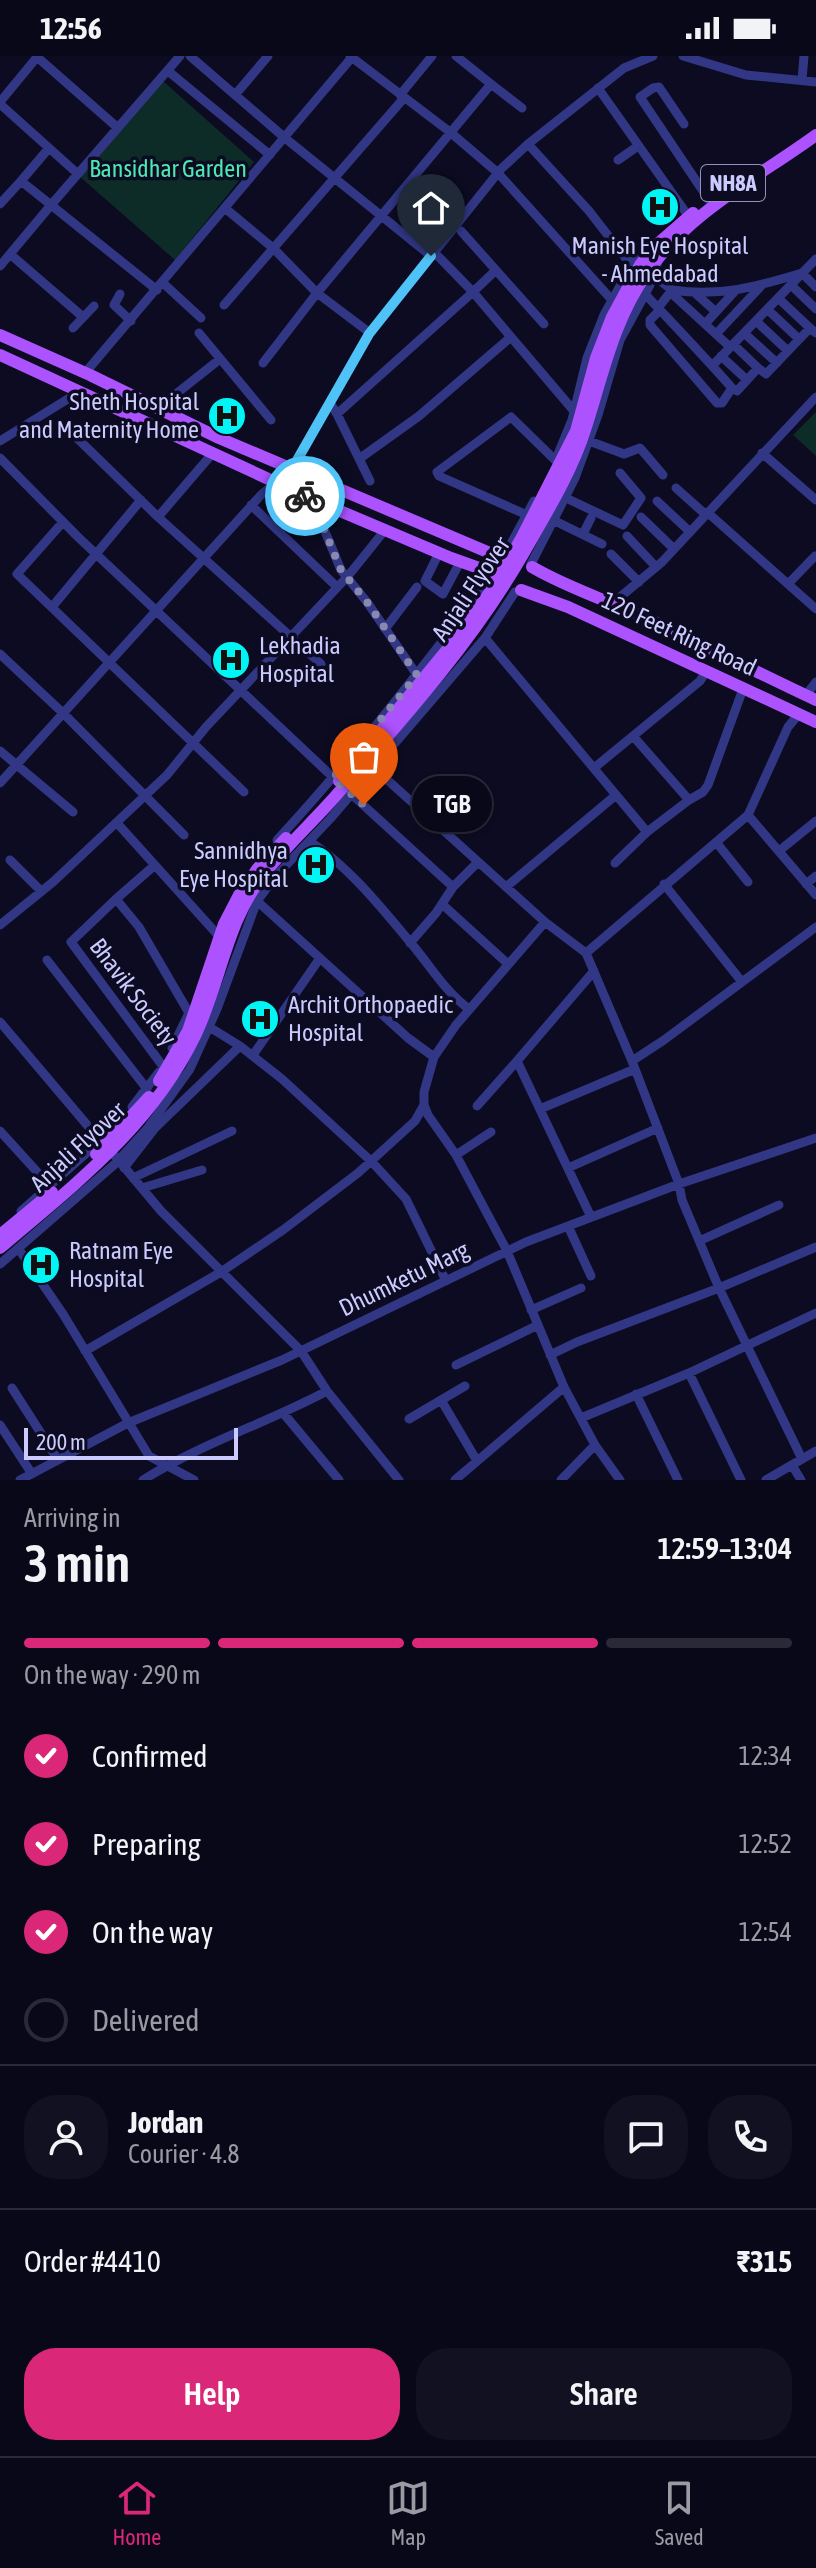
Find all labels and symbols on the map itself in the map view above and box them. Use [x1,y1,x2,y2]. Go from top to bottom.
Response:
park label: Bansidhar Garden [89,155,247,182]
road number: NH8A [701,165,765,201]
pin [397,174,465,256]
hospital icon: Manish Eye Hospital - Ahmedabad [639,186,681,228]
place label: Manish Eye Hospital - Ahmedabad [572,232,749,287]
place label: Sheth Hospital and Maternity Home [19,388,200,443]
hospital icon: Sheth Hospital and Maternity Home [206,395,248,437]
courier [265,456,345,536]
street label: Anjali Flyover [426,531,516,646]
street label: 120 Feet Ring Road [598,586,760,681]
place label: Lekhadia Hospital [259,632,341,687]
hospital icon: Lekhadia Hospital [210,639,252,681]
pin [330,723,398,805]
callout: TGB [412,777,492,833]
place label: Sannidhya Eye Hospital [179,837,289,892]
hospital icon: Sannidhya Eye Hospital [295,844,337,886]
street label: Bhavik Society [84,933,182,1051]
place label: Archit Orthopaedic Hospital [288,991,453,1046]
hospital icon: Archit Orthopaedic Hospital [239,998,281,1040]
street label: Anjali Flyover [25,1095,131,1197]
street label: Dhumketu Marg [335,1235,474,1322]
place label: Ratnam Eye Hospital [69,1237,173,1292]
hospital icon: Ratnam Eye Hospital [20,1244,62,1286]
scale bar [24,1424,238,1460]

